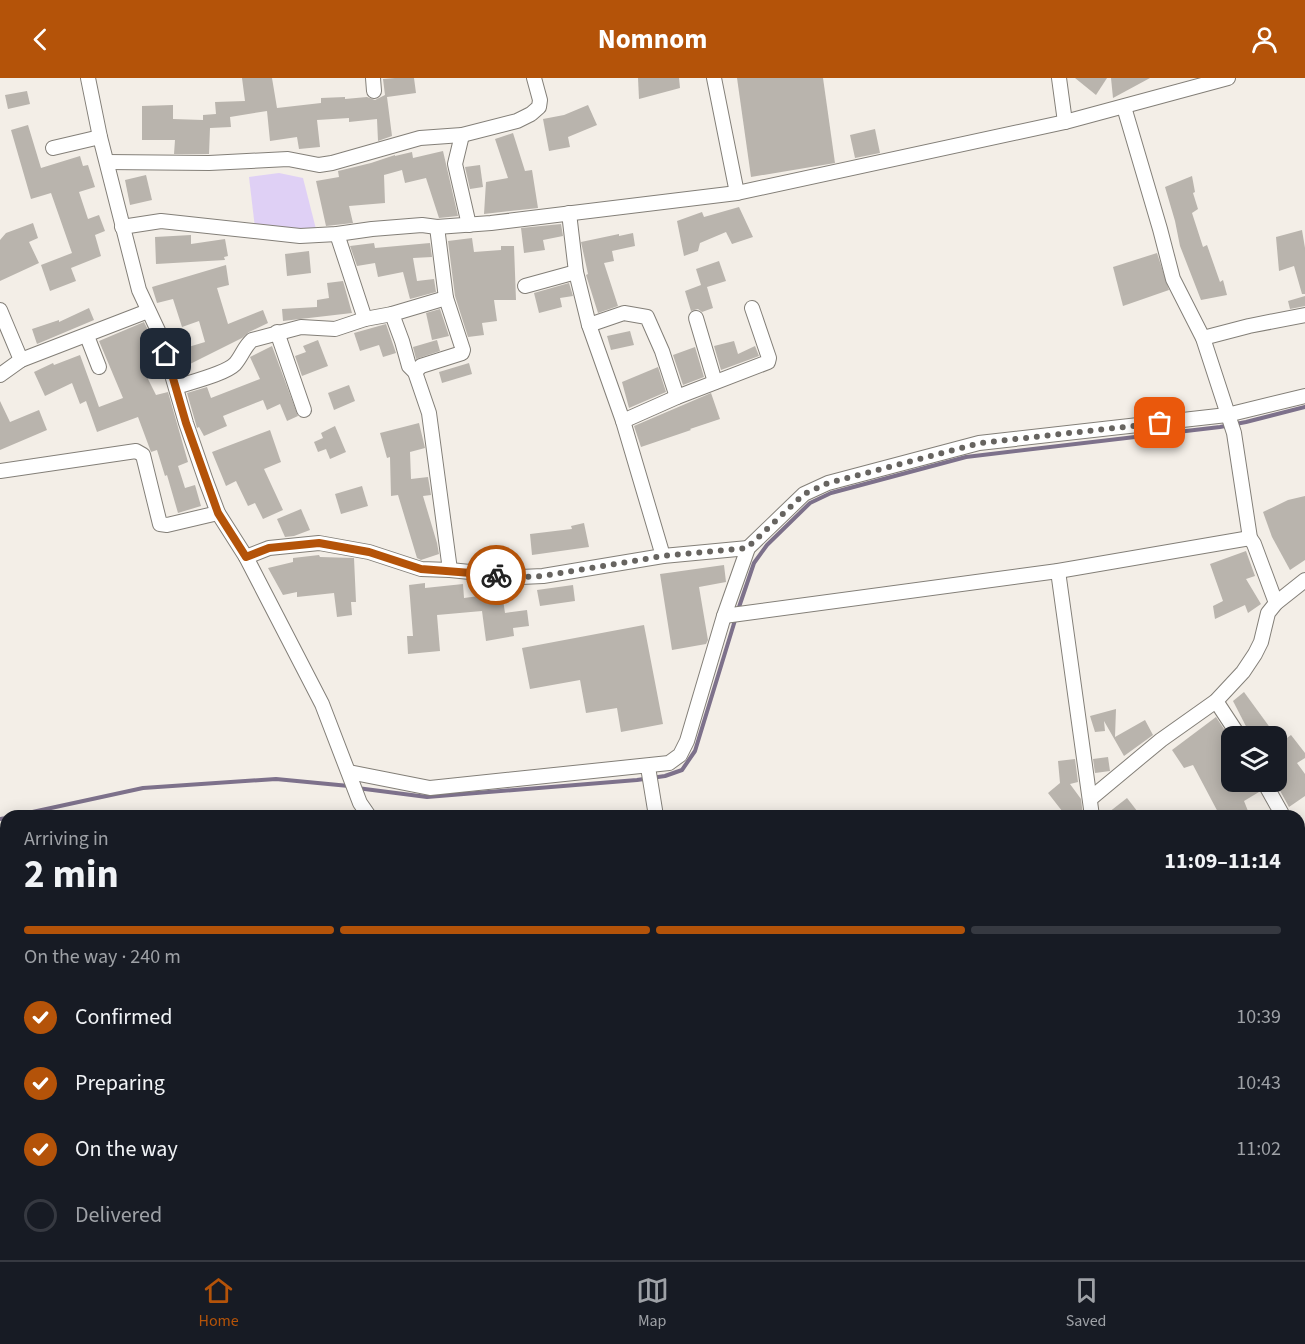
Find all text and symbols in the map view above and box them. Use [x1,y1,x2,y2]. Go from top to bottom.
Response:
text: Nomnom [598,20,707,59]
icon: back [24,23,57,56]
icon: person [1248,23,1281,56]
pin [140,328,191,379]
icon: home [149,337,182,370]
pin [1134,397,1185,448]
icon: bag [1143,406,1176,439]
courier [466,545,526,605]
icon: bike [480,559,513,592]
map controls [1221,726,1287,792]
button: layers [1221,726,1287,792]
text: Arriving in [24,825,109,853]
text: 11:09–11:14 [1164,845,1281,877]
text: 2 min [24,847,119,903]
text: On the way · 240 m [24,943,181,971]
icon: check [24,1001,57,1034]
text: Confirmed [75,1001,172,1033]
text: 10:39 [1236,1003,1281,1031]
icon: check [24,1067,57,1100]
text: Preparing [75,1067,165,1099]
text: 10:43 [1236,1069,1281,1097]
icon: check [24,1133,57,1166]
text: On the way [75,1133,178,1165]
text: 11:02 [1236,1135,1281,1163]
text: Delivered [75,1199,162,1231]
tab: Home [198,1274,239,1332]
tab: Map [636,1274,669,1332]
tab: Saved [1066,1274,1107,1332]

